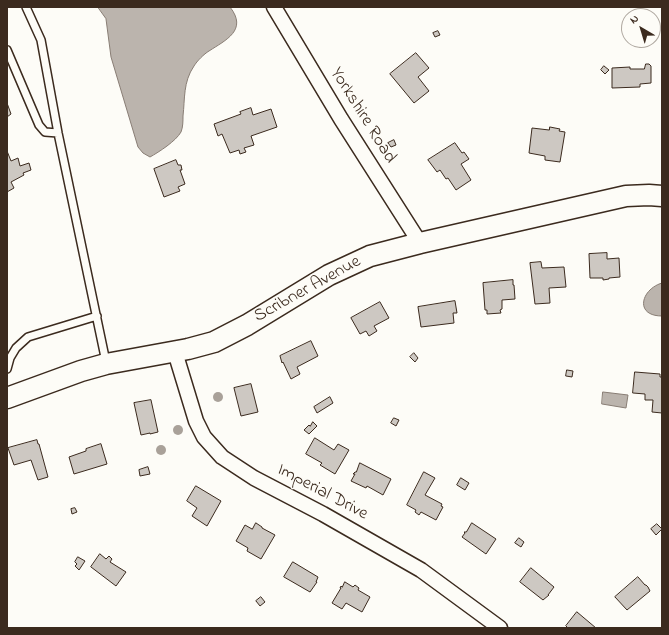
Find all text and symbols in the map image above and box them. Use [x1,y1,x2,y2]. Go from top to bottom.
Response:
north arrow [621,8,661,48]
text: N [626,11,642,28]
street label: Yorkshire Road [324,64,400,168]
street label: Scribner Avenue [251,252,365,328]
street label: Imperial Drive [273,460,371,526]

